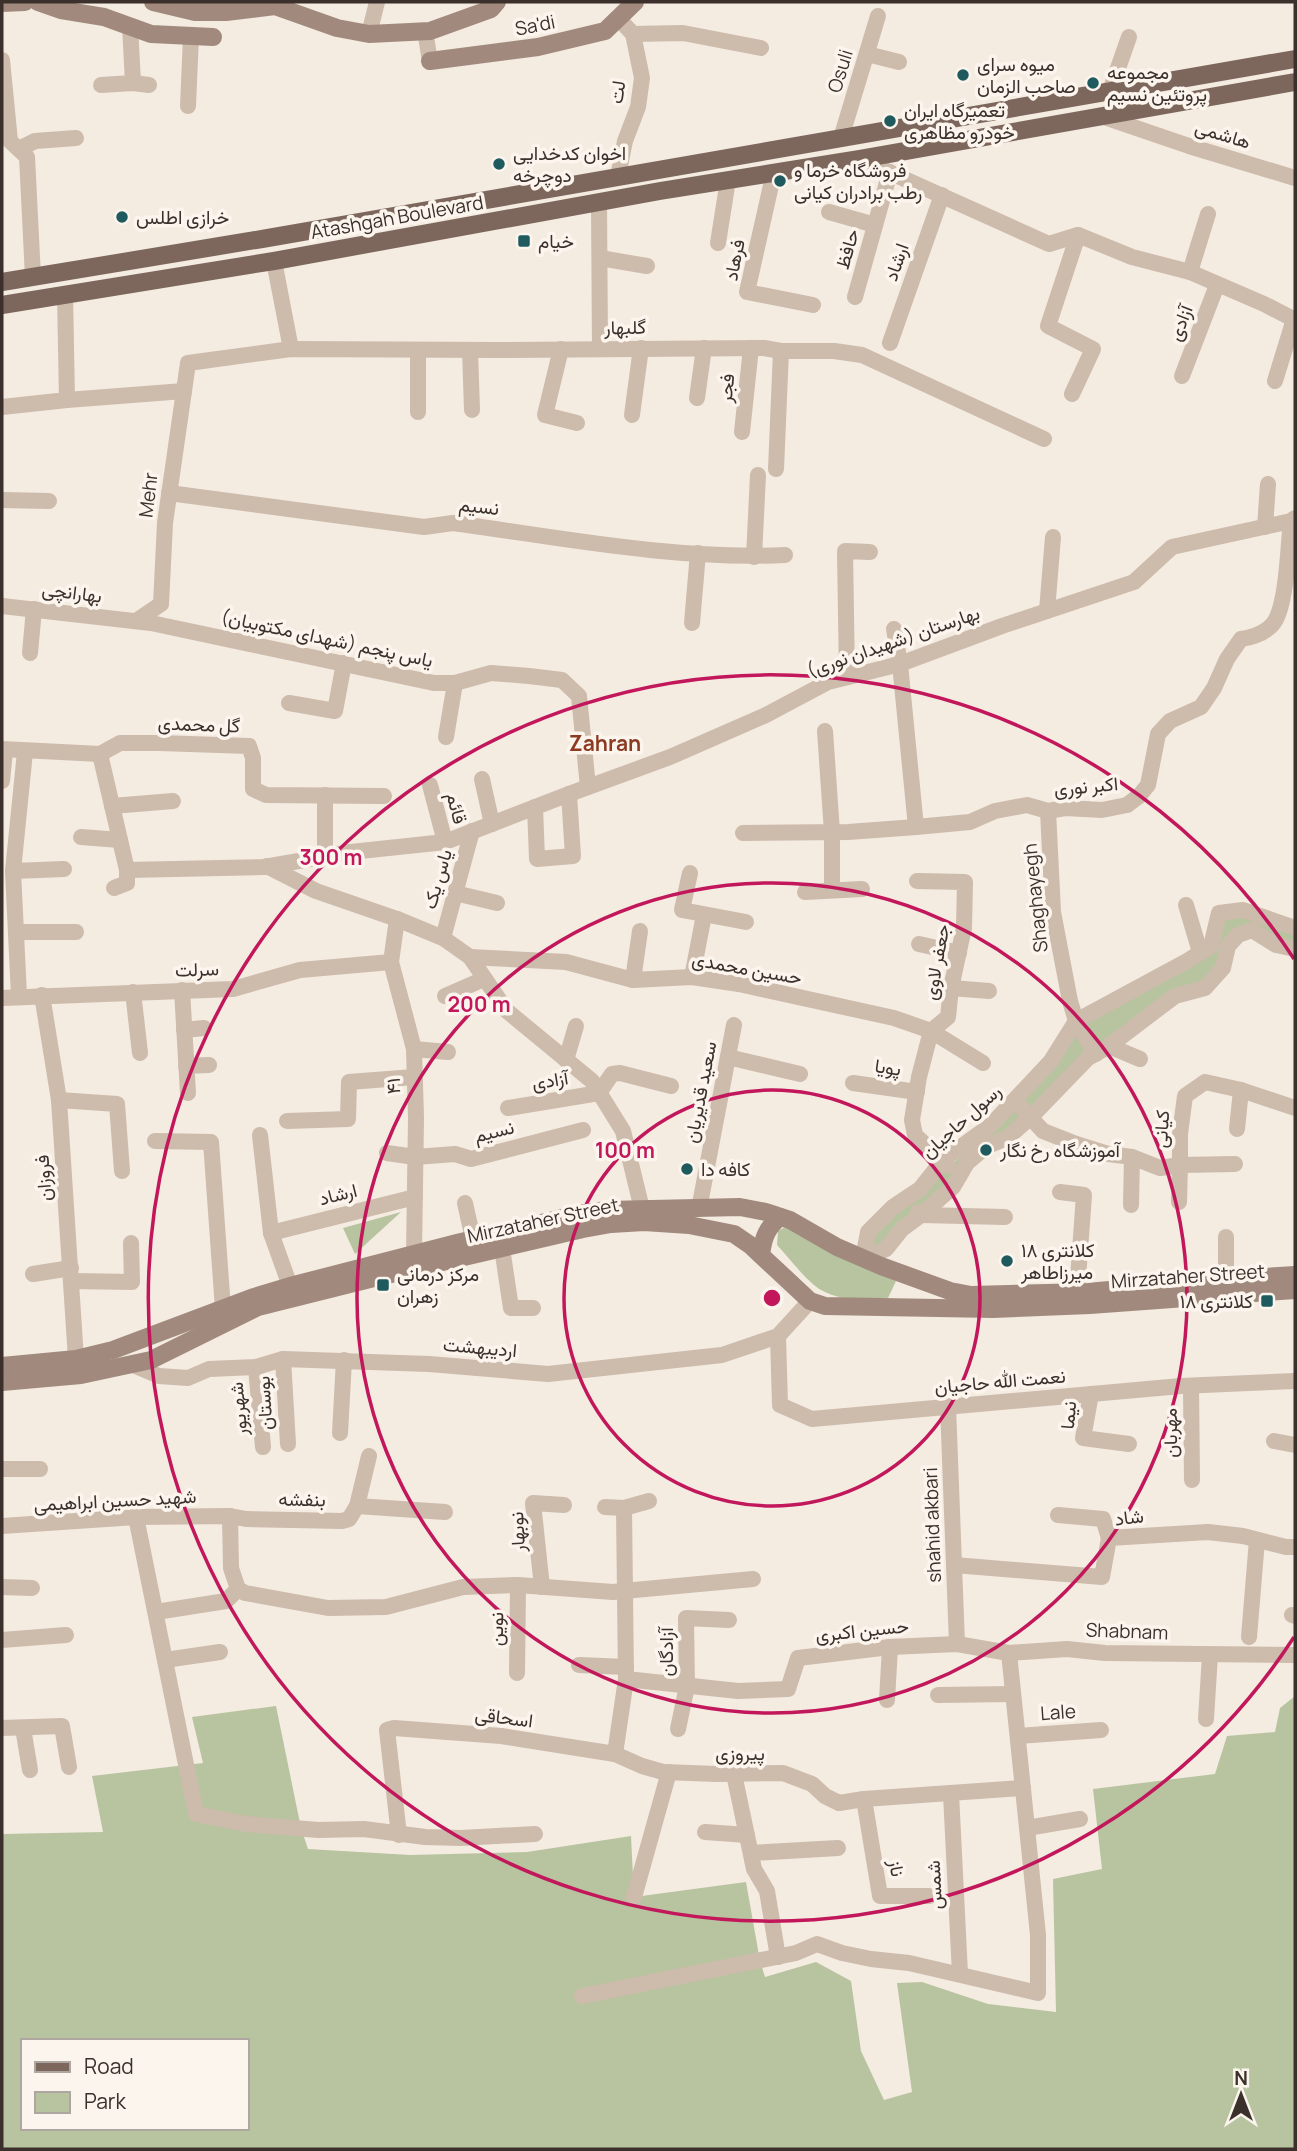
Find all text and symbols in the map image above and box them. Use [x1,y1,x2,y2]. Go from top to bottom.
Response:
street label: Sa'di [513,8,557,42]
street label: Osuli [821,46,859,96]
place label: میوه سرای صاحب الزمان [977,51,1076,99]
place label: مجموعه پروتئین نسیم [1107,59,1207,108]
marker: میوه سرای صاحب الزمان [955,67,971,83]
marker: مجموعه پروتئین نسیم [1085,75,1101,91]
street label: لت [603,79,631,105]
place label: تعمیرگاه ایران خودرو مظاهری [904,97,1015,145]
marker: تعمیرگاه ایران خودرو مظاهری [882,113,898,129]
street label: هاشمی [1192,113,1254,155]
place label: اخوان کدخدایی دوچرخه [513,140,626,189]
marker: اخوان کدخدایی دوچرخه [491,156,507,172]
place label: فروشگاه خرما و رطب برادران کیانی [794,157,922,205]
marker: فروشگاه خرما و رطب برادران کیانی [772,173,788,189]
street label: Atashgah Boulevard [309,189,485,245]
place label: خرازی اطلس [136,204,229,230]
marker: خرازی اطلس [114,209,130,225]
street label: حافظ [829,226,865,272]
place label: خیام [538,228,574,254]
marker: خیام [516,233,532,249]
street label: فرهاد [717,237,751,283]
street label: ارشاد [877,240,915,284]
street label: آزادی [1161,300,1199,345]
street label: گلبهار [603,314,646,340]
street label: فجر [711,372,740,405]
street label: Mehr [132,471,164,519]
street label: نسیم [458,491,500,521]
street label: بهارانچی [40,575,104,610]
street label: بهارستان (شهیدان نوری) [803,599,983,683]
street label: یاس پنجم (شهدای مکتوبیان) [218,603,435,674]
street label: گل محمدی [157,710,241,738]
district label: Zahran [569,729,641,757]
street label: اکبر نوری [1053,770,1119,802]
street label: قائم [440,789,474,827]
street label: Shaghayegh [1016,842,1054,954]
text: 300 m [300,843,362,871]
street label: یاس یک [416,846,458,912]
street label: جعفر لاوی [917,922,955,1002]
street label: حسین محمدی [690,946,804,990]
street label: سرلت [174,955,220,983]
text: 200 m [447,990,511,1018]
street label: سعید قدیریان [677,1039,723,1145]
street label: پویا [873,1052,903,1083]
street label: آزادی [530,1064,572,1096]
street label: ۴۱ [380,1077,406,1095]
street label: رسول حاجیان [915,1078,1007,1164]
street label: کیانی [1147,1109,1175,1149]
street label: نسیم [471,1113,517,1149]
text: 100 m [595,1136,655,1164]
place label: آموزشگاه رخ نگار [999,1137,1122,1163]
marker: آموزشگاه رخ نگار [978,1142,994,1158]
street label: فروزان [28,1154,58,1202]
place label: کافه دا [701,1156,750,1182]
marker: کافه دا [679,1161,695,1177]
street label: ارشاد [316,1177,360,1211]
street label: Mirzataher Street [465,1191,621,1249]
place label: کلانتری ۱۸ میرزاطاهر [1020,1237,1094,1285]
marker: کلانتری ۱۸ میرزاطاهر [999,1253,1015,1269]
street label: Mirzataher Street [1110,1258,1266,1294]
place label: مرکز درمانی زهران [397,1261,479,1309]
marker: مرکز درمانی زهران [375,1277,391,1293]
centre of rings [760,1286,784,1310]
place label: کلانتری ۱۸ [1180,1288,1253,1314]
marker: کلانتری ۱۸ [1259,1293,1275,1309]
street label: اردیبهشت [442,1331,518,1363]
street label: نعمت الله حاجیان [933,1362,1067,1400]
street label: بوستان [250,1375,278,1431]
street label: شهریور [223,1381,253,1438]
street label: نیما [1054,1400,1082,1430]
street label: مهربان [1157,1408,1183,1458]
street label: shahid akbari [917,1467,947,1583]
street label: شهید حسین ابراهیمی [33,1483,197,1517]
street label: بنفشه [278,1486,326,1512]
street label: شاد [1113,1502,1145,1532]
street label: نوبهار [503,1511,531,1554]
street label: نوین [483,1612,509,1646]
street label: حسین اکبری [814,1612,910,1648]
street label: Shabnam [1085,1617,1169,1645]
street label: آزادگان [653,1626,679,1677]
street label: Lale [1039,1698,1077,1726]
street label: اسحاقی [473,1701,535,1733]
street label: پیروزی [715,1740,765,1767]
street label: ناز [883,1856,911,1879]
street label: شمس [920,1860,948,1910]
legend [21,2039,248,2130]
text: Road [84,2052,134,2080]
north arrow [1206,2060,1276,2130]
text: N [1234,2065,1248,2091]
text: Park [84,2087,126,2115]

